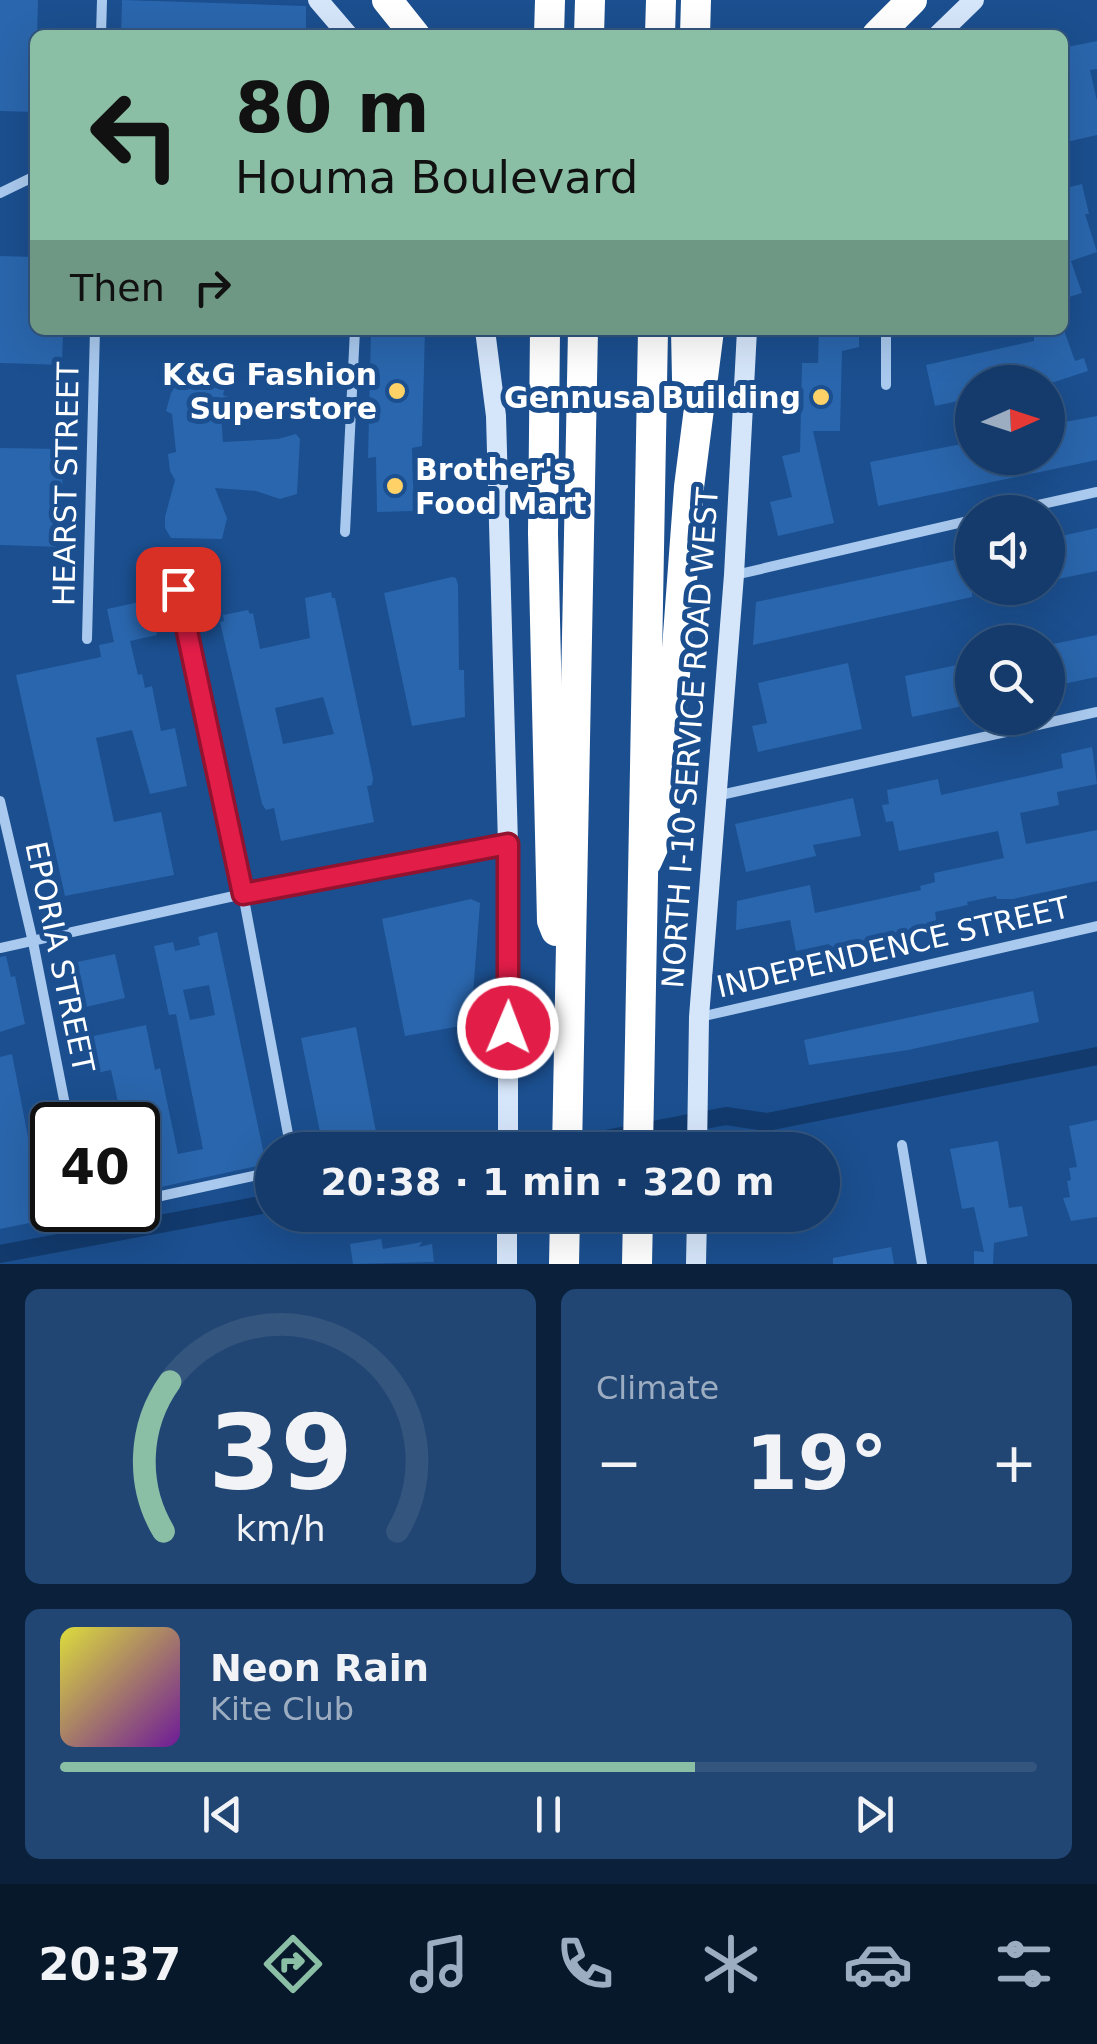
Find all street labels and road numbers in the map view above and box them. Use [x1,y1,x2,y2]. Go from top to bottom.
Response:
street label: HEARST STREET [46,361,86,606]
street label: NORTH I-10 SERVICE ROAD WEST [655,486,725,989]
street label: EPORIA STREET [18,838,102,1076]
street label: INDEPENDENCE STREET [713,889,1074,1005]

